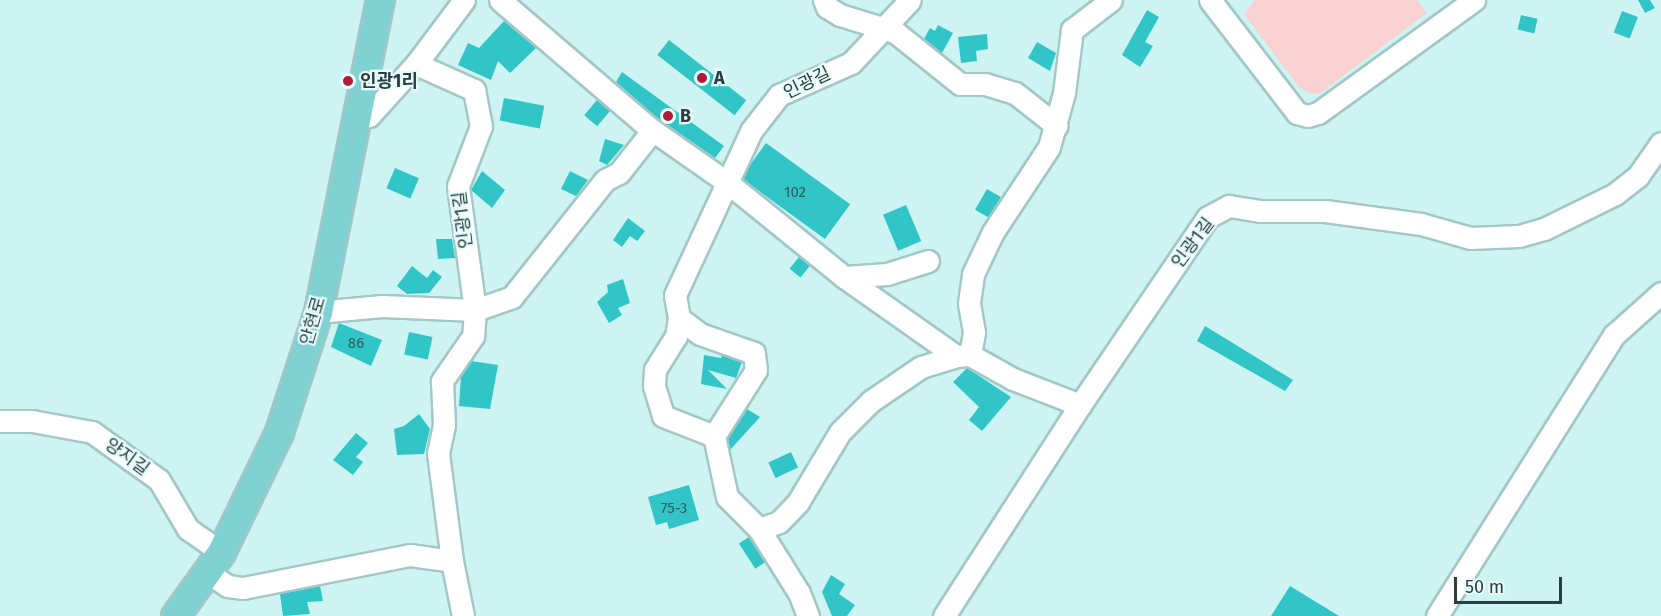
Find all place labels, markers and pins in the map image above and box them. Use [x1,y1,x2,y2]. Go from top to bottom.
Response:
place label: A [714,67,725,89]
place label: 인광1리 [360,70,418,92]
marker: A [695,71,709,85]
marker: 인광1리 [341,74,355,88]
place label: B [680,105,691,127]
marker: B [661,109,675,123]

